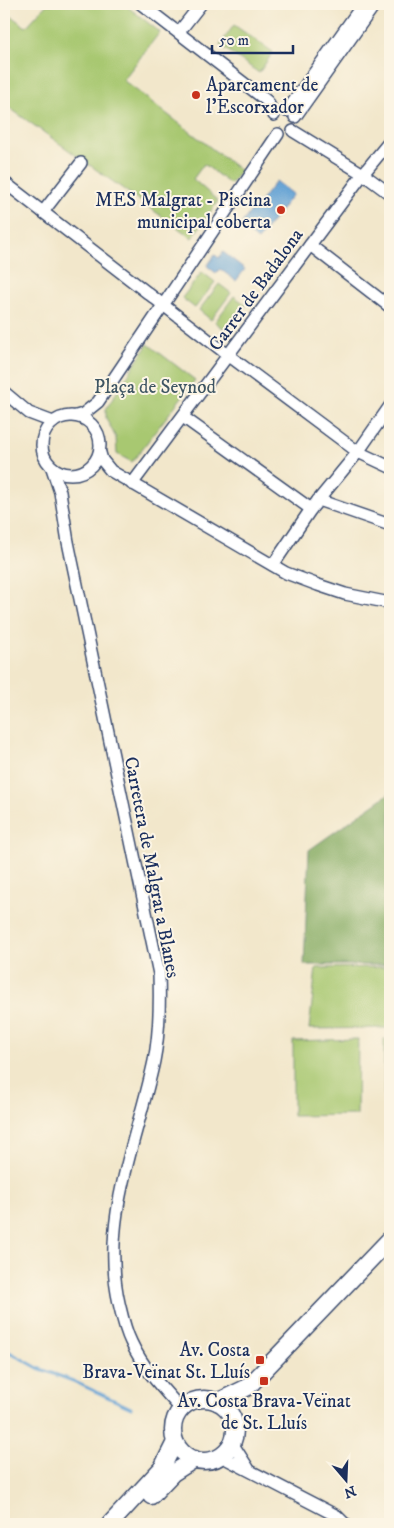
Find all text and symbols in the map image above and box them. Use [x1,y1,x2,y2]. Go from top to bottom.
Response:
scale bar [212,22,293,54]
text: 50 m [219,31,249,50]
place label: Aparcament de l'Escorxador [206,74,319,119]
marker: Aparcament de l'Escorxador [190,89,202,101]
place label: MES Malgrat - Piscina municipal coberta [95,189,271,234]
marker: MES Malgrat - Piscina municipal coberta [275,204,287,216]
street label: Carrer de Badalona [204,224,308,356]
park label: Plaça de Seynod [94,376,216,399]
street label: Carretera de Malgrat a Blanes [119,755,184,980]
place label: Av. Costa Brava-Veïnat St. Lluís [82,1339,250,1384]
marker: Av. Costa Brava-Veïnat St. Lluís [254,1354,266,1366]
marker: Av. Costa Brava-Veïnat de St. Lluís [258,1375,270,1387]
place label: Av. Costa Brava-Veïnat de St. Lluís [177,1390,351,1435]
north arrow [322,1456,372,1506]
text: N [341,1481,358,1502]

